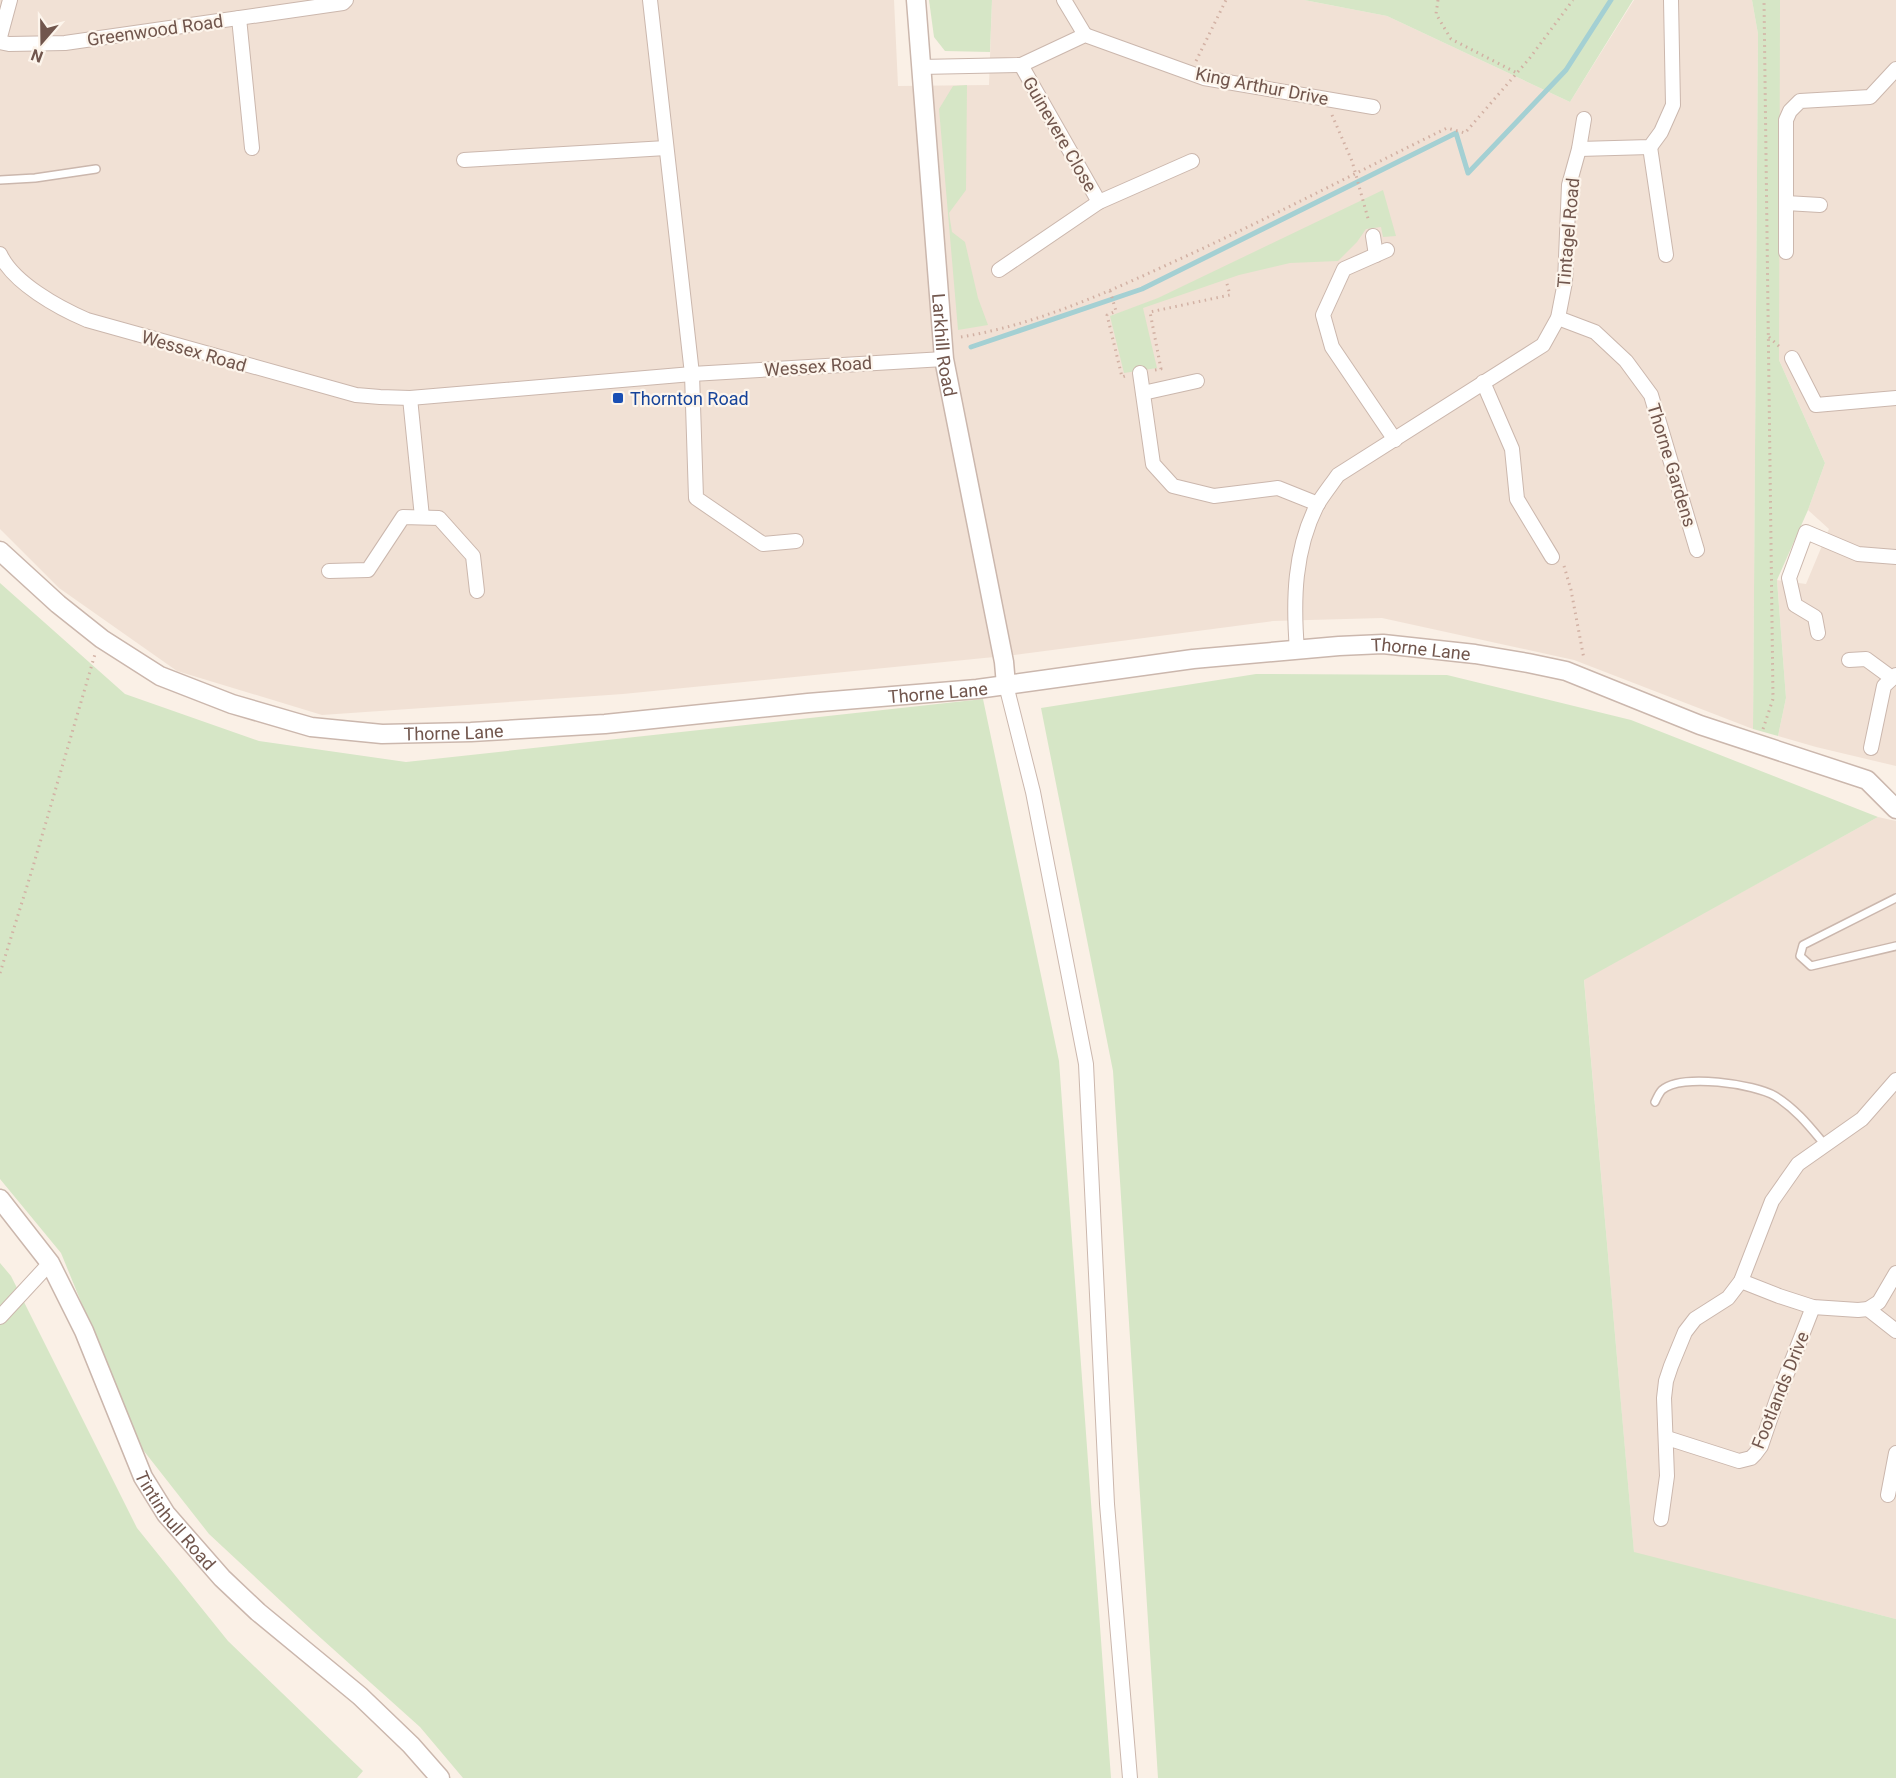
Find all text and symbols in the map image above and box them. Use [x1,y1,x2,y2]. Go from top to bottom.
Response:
street label: Greenwood Road [86,10,224,50]
north arrow [12,12,72,72]
text: N [28,45,46,66]
street label: King Arthur Drive [1194,63,1330,109]
street label: Guinevere Close [1019,73,1101,195]
street label: Tintagel Road [1553,177,1583,289]
street label: Larkhill Road [928,292,962,398]
street label: Wessex Road [139,326,249,376]
street label: Wessex Road [763,352,873,380]
place label: Thornton Road [630,388,749,409]
marker: Thornton Road [611,391,625,405]
street label: Thorne Gardens [1643,401,1701,529]
street label: Thorne Lane [1370,633,1472,664]
street label: Thorne Lane [887,677,989,707]
street label: Thorne Lane [403,720,504,744]
street label: Footlands Drive [1747,1328,1813,1452]
street label: Tintinhull Road [131,1468,220,1574]

